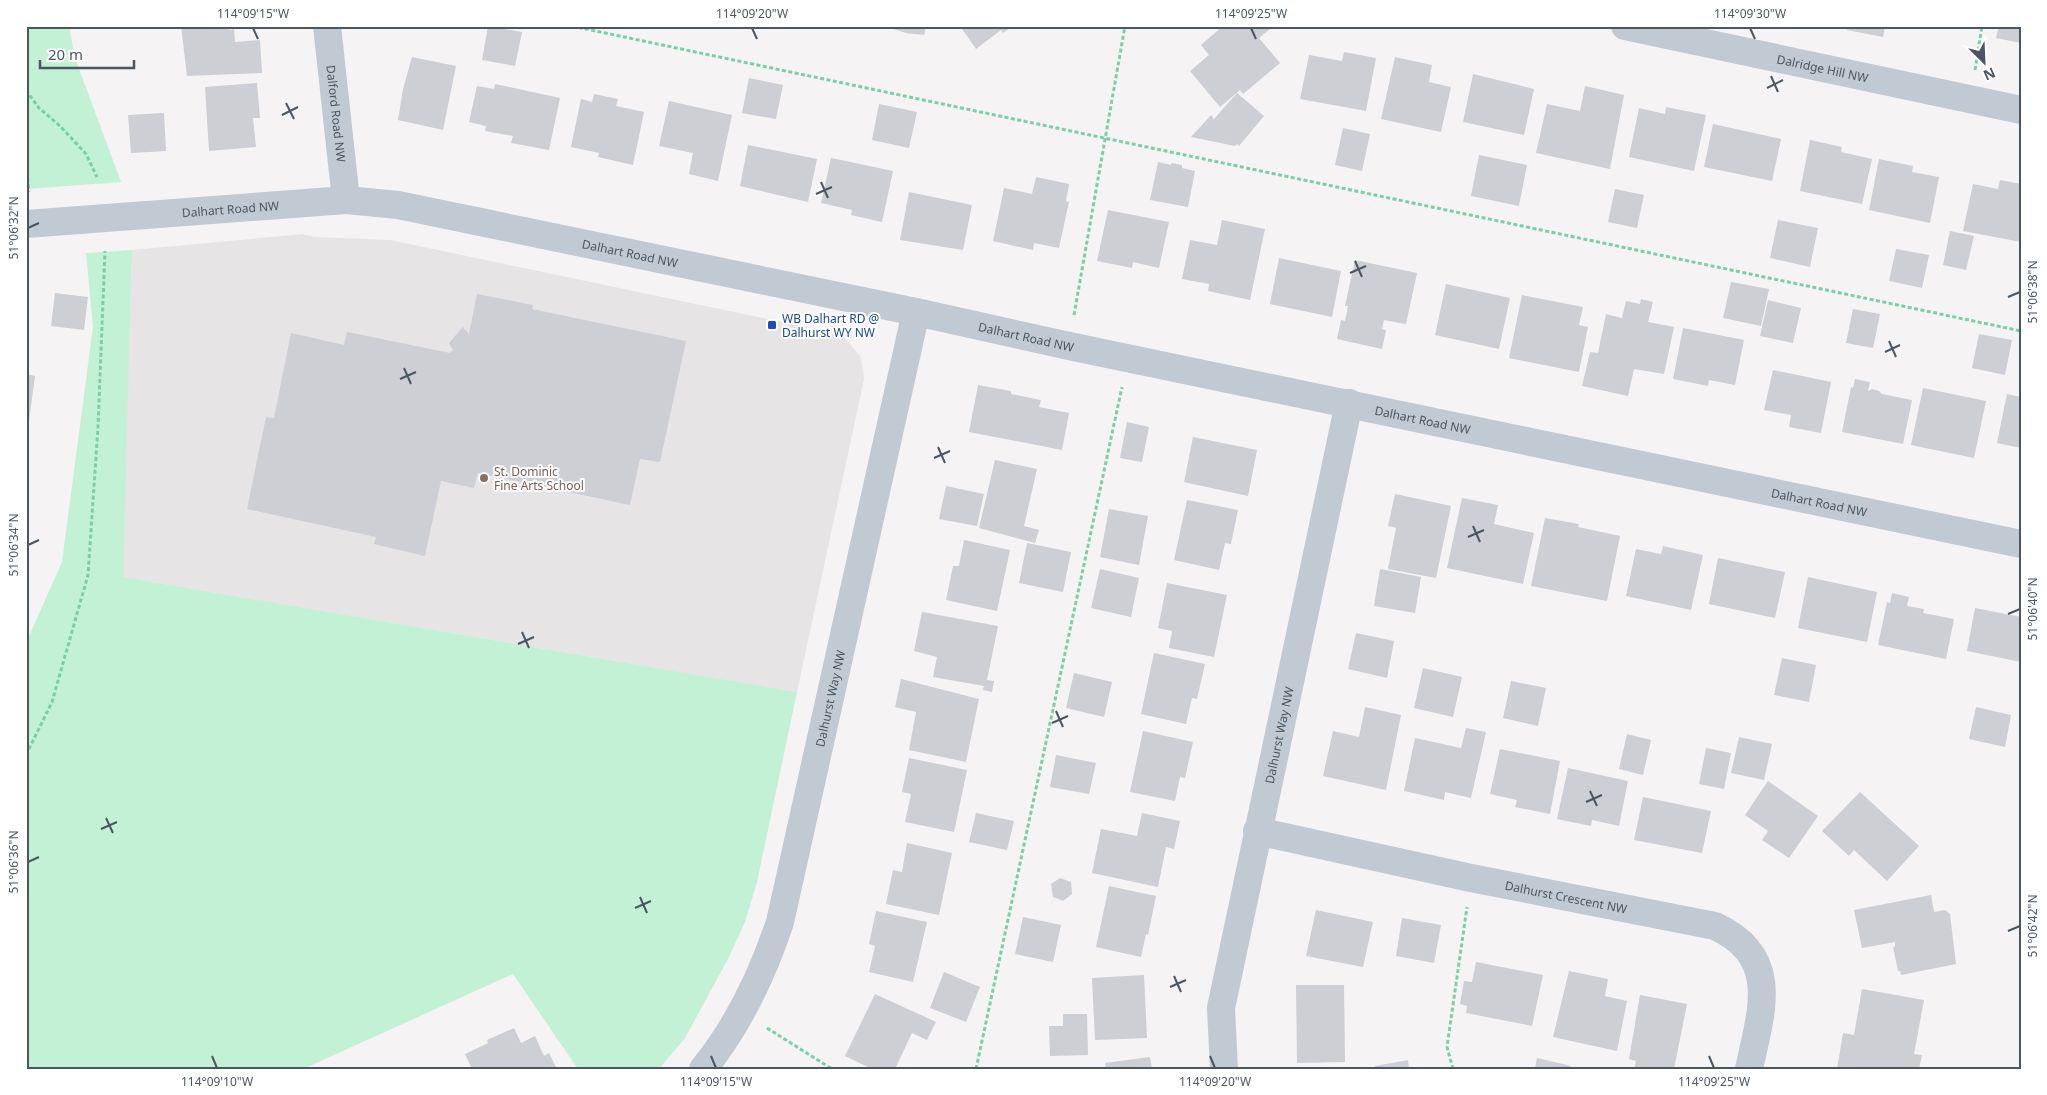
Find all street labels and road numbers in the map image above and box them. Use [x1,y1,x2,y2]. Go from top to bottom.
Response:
street label: Dalridge Hill NW [1775,50,1870,86]
street label: Dalford Road NW [323,64,350,163]
street label: Dalhart Road NW [181,197,280,221]
street label: Dalhart Road NW [581,235,679,271]
street label: Dalhart Road NW [977,318,1076,355]
street label: Dalhart Road NW [1373,401,1472,438]
street label: Dalhart Road NW [1770,484,1869,520]
street label: Dalhurst Way NW [811,648,849,748]
street label: Dalhurst Way NW [1260,685,1297,785]
street label: Dalhurst Crescent NW [1503,876,1629,917]

